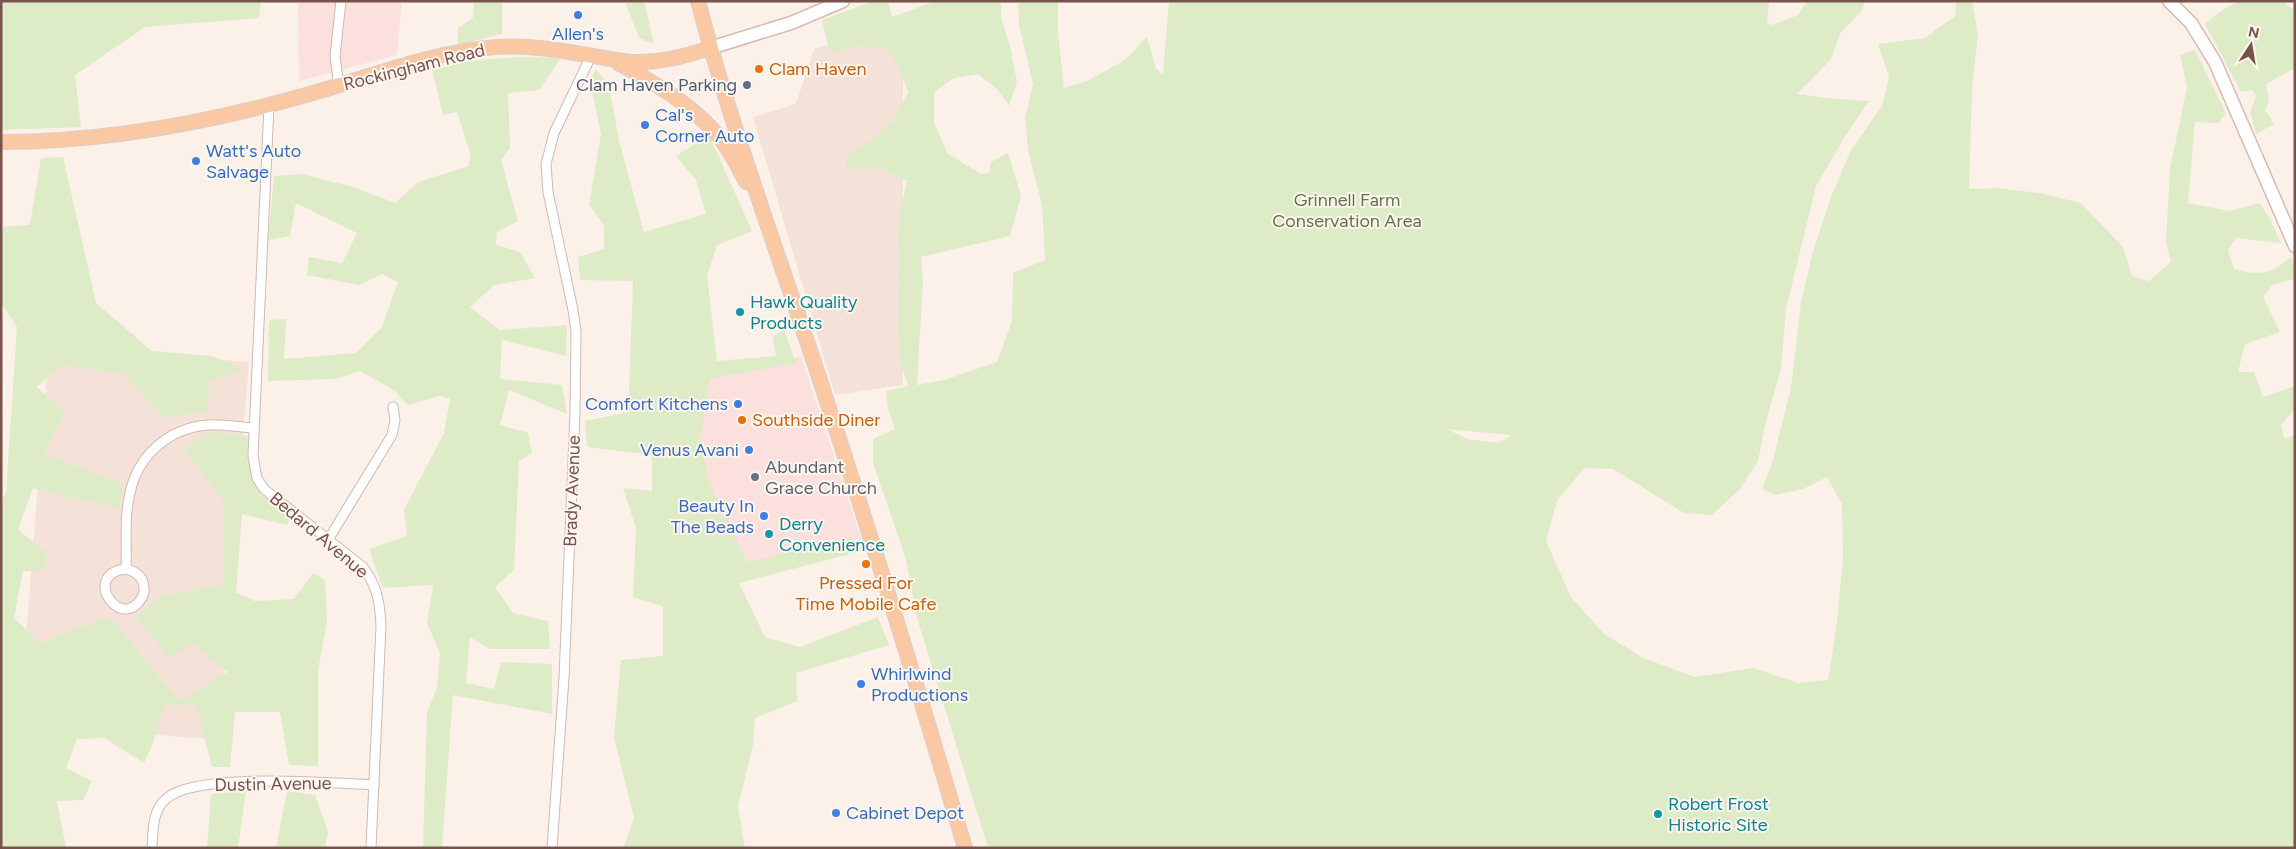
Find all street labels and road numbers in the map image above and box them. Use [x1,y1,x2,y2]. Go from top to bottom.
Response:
street label: Rockingham Road [341,39,487,95]
street label: Brady Avenue [559,435,585,547]
street label: Bedard Avenue [265,487,373,583]
street label: Dustin Avenue [214,772,332,796]

